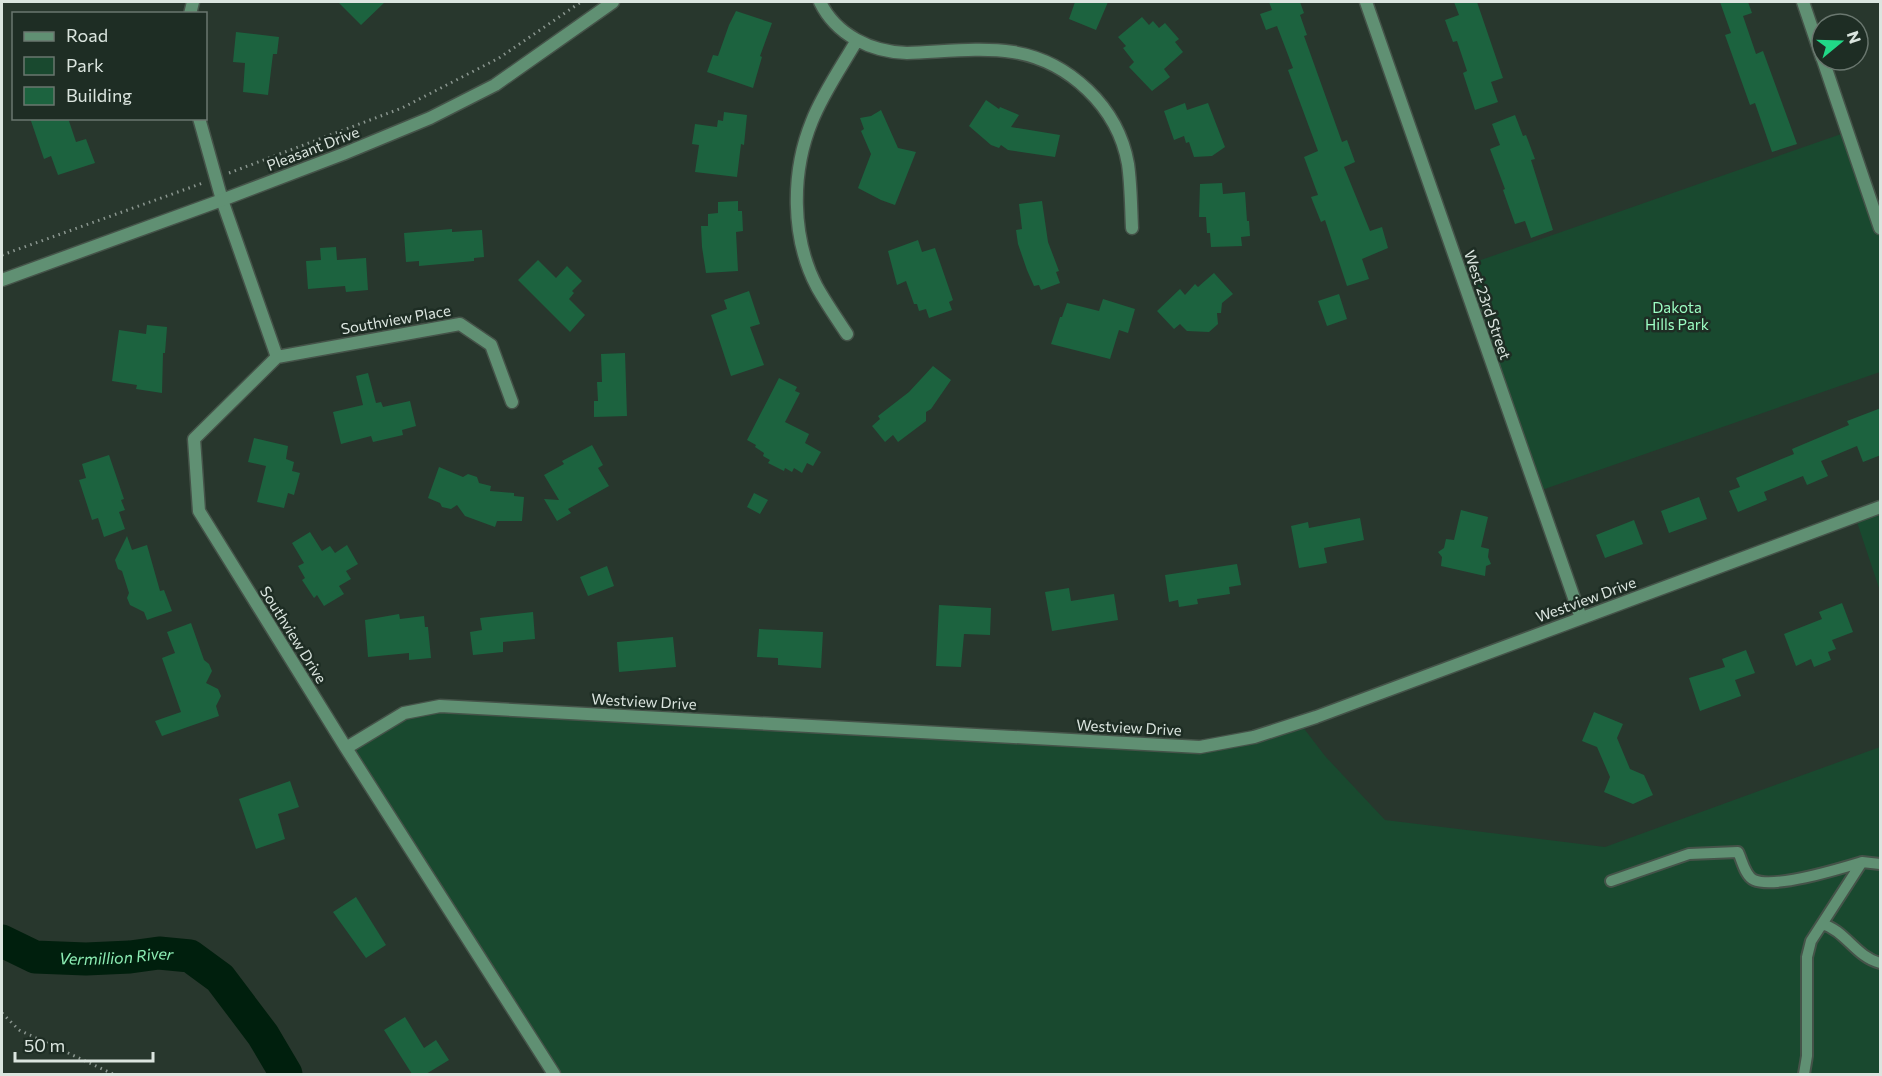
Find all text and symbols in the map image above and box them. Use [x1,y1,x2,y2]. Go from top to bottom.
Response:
legend [12,12,207,120]
north arrow [1810,12,1870,72]
text: Road [66,24,108,46]
text: N [1844,28,1866,46]
text: Park [66,54,104,76]
text: Building [66,84,132,106]
street label: Pleasant Drive [264,122,361,174]
street label: West 23rd Street [1461,248,1515,362]
park label: Dakota Hills Park [1645,298,1709,333]
street label: Southview Place [339,300,452,338]
street label: Westview Drive [1533,573,1638,626]
street label: Southview Drive [257,583,331,686]
street label: Westview Drive [591,689,697,713]
street label: Westview Drive [1076,715,1182,739]
water label: Vermillion River [59,943,175,968]
scale bar [15,1025,153,1063]
text: 50 m [24,1034,65,1056]

